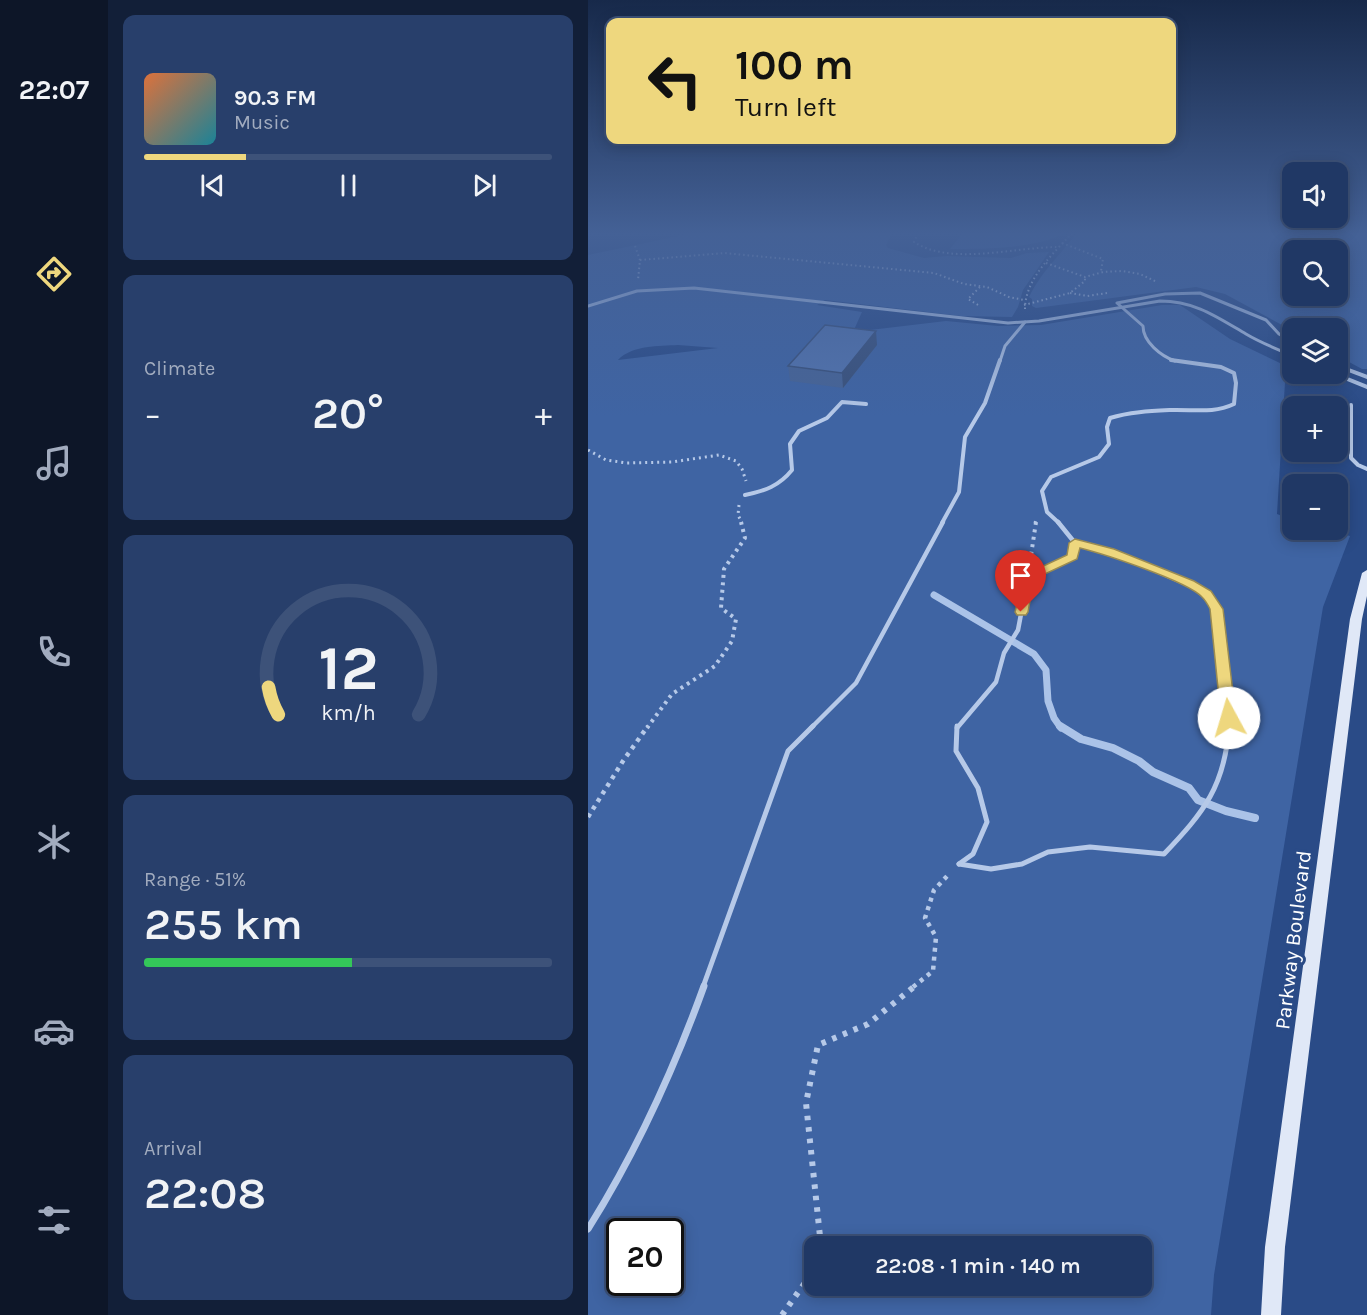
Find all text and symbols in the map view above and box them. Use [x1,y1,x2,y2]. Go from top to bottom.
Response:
text: 100 m [735,40,854,90]
icon: left [636,42,714,120]
text: 22:07 [19,74,89,106]
text: 90.3 FM [234,85,317,111]
text: Turn left [735,91,836,123]
text: Music [234,111,290,134]
map controls [1282,162,1348,540]
button: sound [1282,162,1348,228]
icon: previous [196,169,229,202]
icon: pause [332,169,365,202]
icon: next [468,169,501,202]
button: search [1282,240,1348,306]
icon: directions [33,253,75,295]
button: layers [1282,318,1348,384]
text: Climate [144,357,215,380]
text: 20° [312,387,384,439]
text: − [144,395,161,433]
text: + [535,395,552,433]
button: + [1282,396,1348,462]
icon: music [33,442,75,484]
button: − [1282,474,1348,540]
pin [995,550,1046,612]
icon: arrive [1004,559,1037,592]
icon: phone [33,631,75,673]
text: 12 [318,632,378,705]
position arrow [1197,686,1261,750]
text: km/h [321,700,375,725]
icon: climate [33,821,75,863]
street label: Parkway Boulevard [1270,849,1316,1031]
text: Range · 51% [144,868,246,891]
text: 255 km [144,898,303,950]
icon: car [33,1010,75,1052]
text: Arrival [144,1137,203,1160]
text: 22:08 [144,1167,266,1219]
icon: filters [33,1199,75,1241]
speed limit sign: 20 [606,1218,684,1296]
text: 22:08 · 1 min · 140 m [875,1253,1081,1279]

